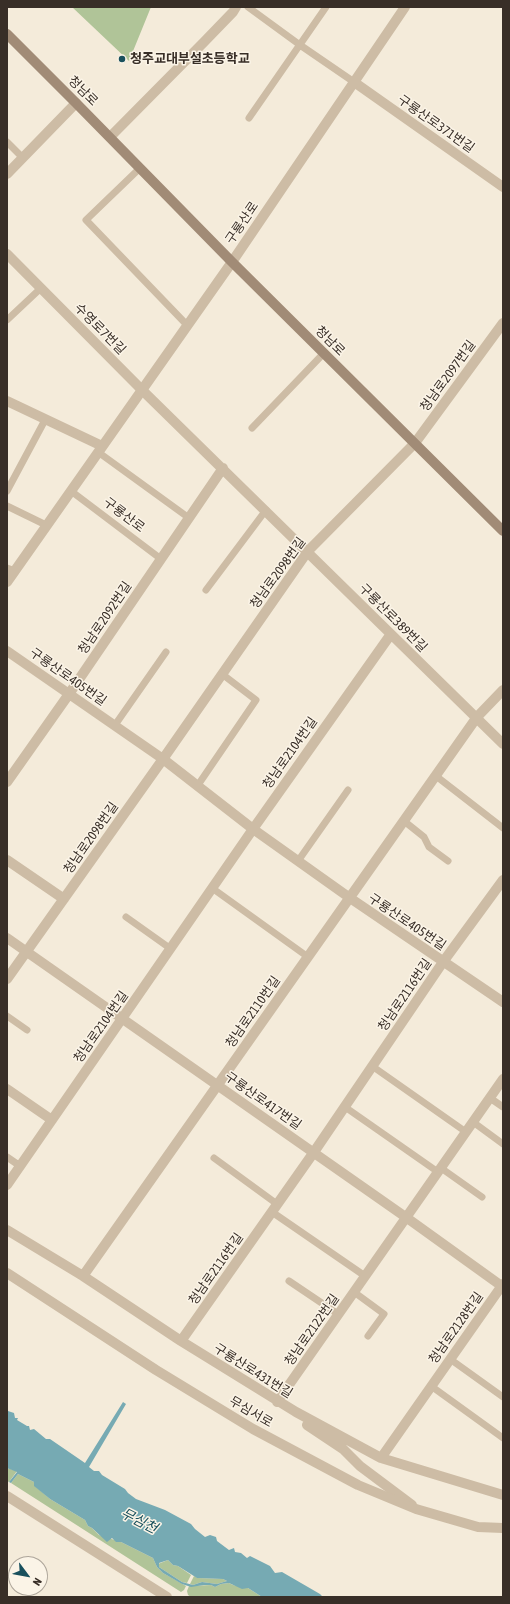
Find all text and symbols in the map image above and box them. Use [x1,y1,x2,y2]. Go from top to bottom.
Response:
place label: 청주교대부설초등학교 [130,51,250,67]
marker: 청주교대부설초등학교 [117,54,127,64]
street label: 청남로 [65,73,101,109]
street label: 구룡산로371번길 [395,92,477,156]
street label: 구룡산로 [222,199,262,247]
street label: 수영로7번길 [71,300,129,358]
street label: 청남로 [312,323,348,359]
street label: 청남로2097번길 [417,337,479,415]
street label: 구룡산로 [100,494,148,536]
street label: 청남로2098번길 [247,534,309,612]
street label: 청남로2092번길 [75,579,135,657]
street label: 구룡산로389번길 [356,581,430,655]
street label: 구룡산로405번길 [27,645,109,709]
street label: 청남로2104번길 [259,714,321,792]
street label: 청남로2098번길 [60,799,122,877]
street label: 구룡산로405번길 [365,890,449,954]
street label: 청남로2116번길 [375,956,435,1034]
street label: 청남로2110번길 [222,973,284,1051]
street label: 청남로2104번길 [70,988,132,1066]
street label: 구룡산로417번길 [222,1069,304,1133]
street label: 청남로2116번길 [185,1230,247,1308]
street label: 청남로2128번길 [425,1289,487,1367]
street label: 청남로2122번길 [281,1291,343,1369]
street label: 구룡산로431번길 [211,1341,295,1401]
street label: 무심서로 [226,1393,276,1431]
water label: 무심천 [118,1505,160,1537]
north arrow [8,1556,48,1596]
text: N [31,1576,44,1588]

